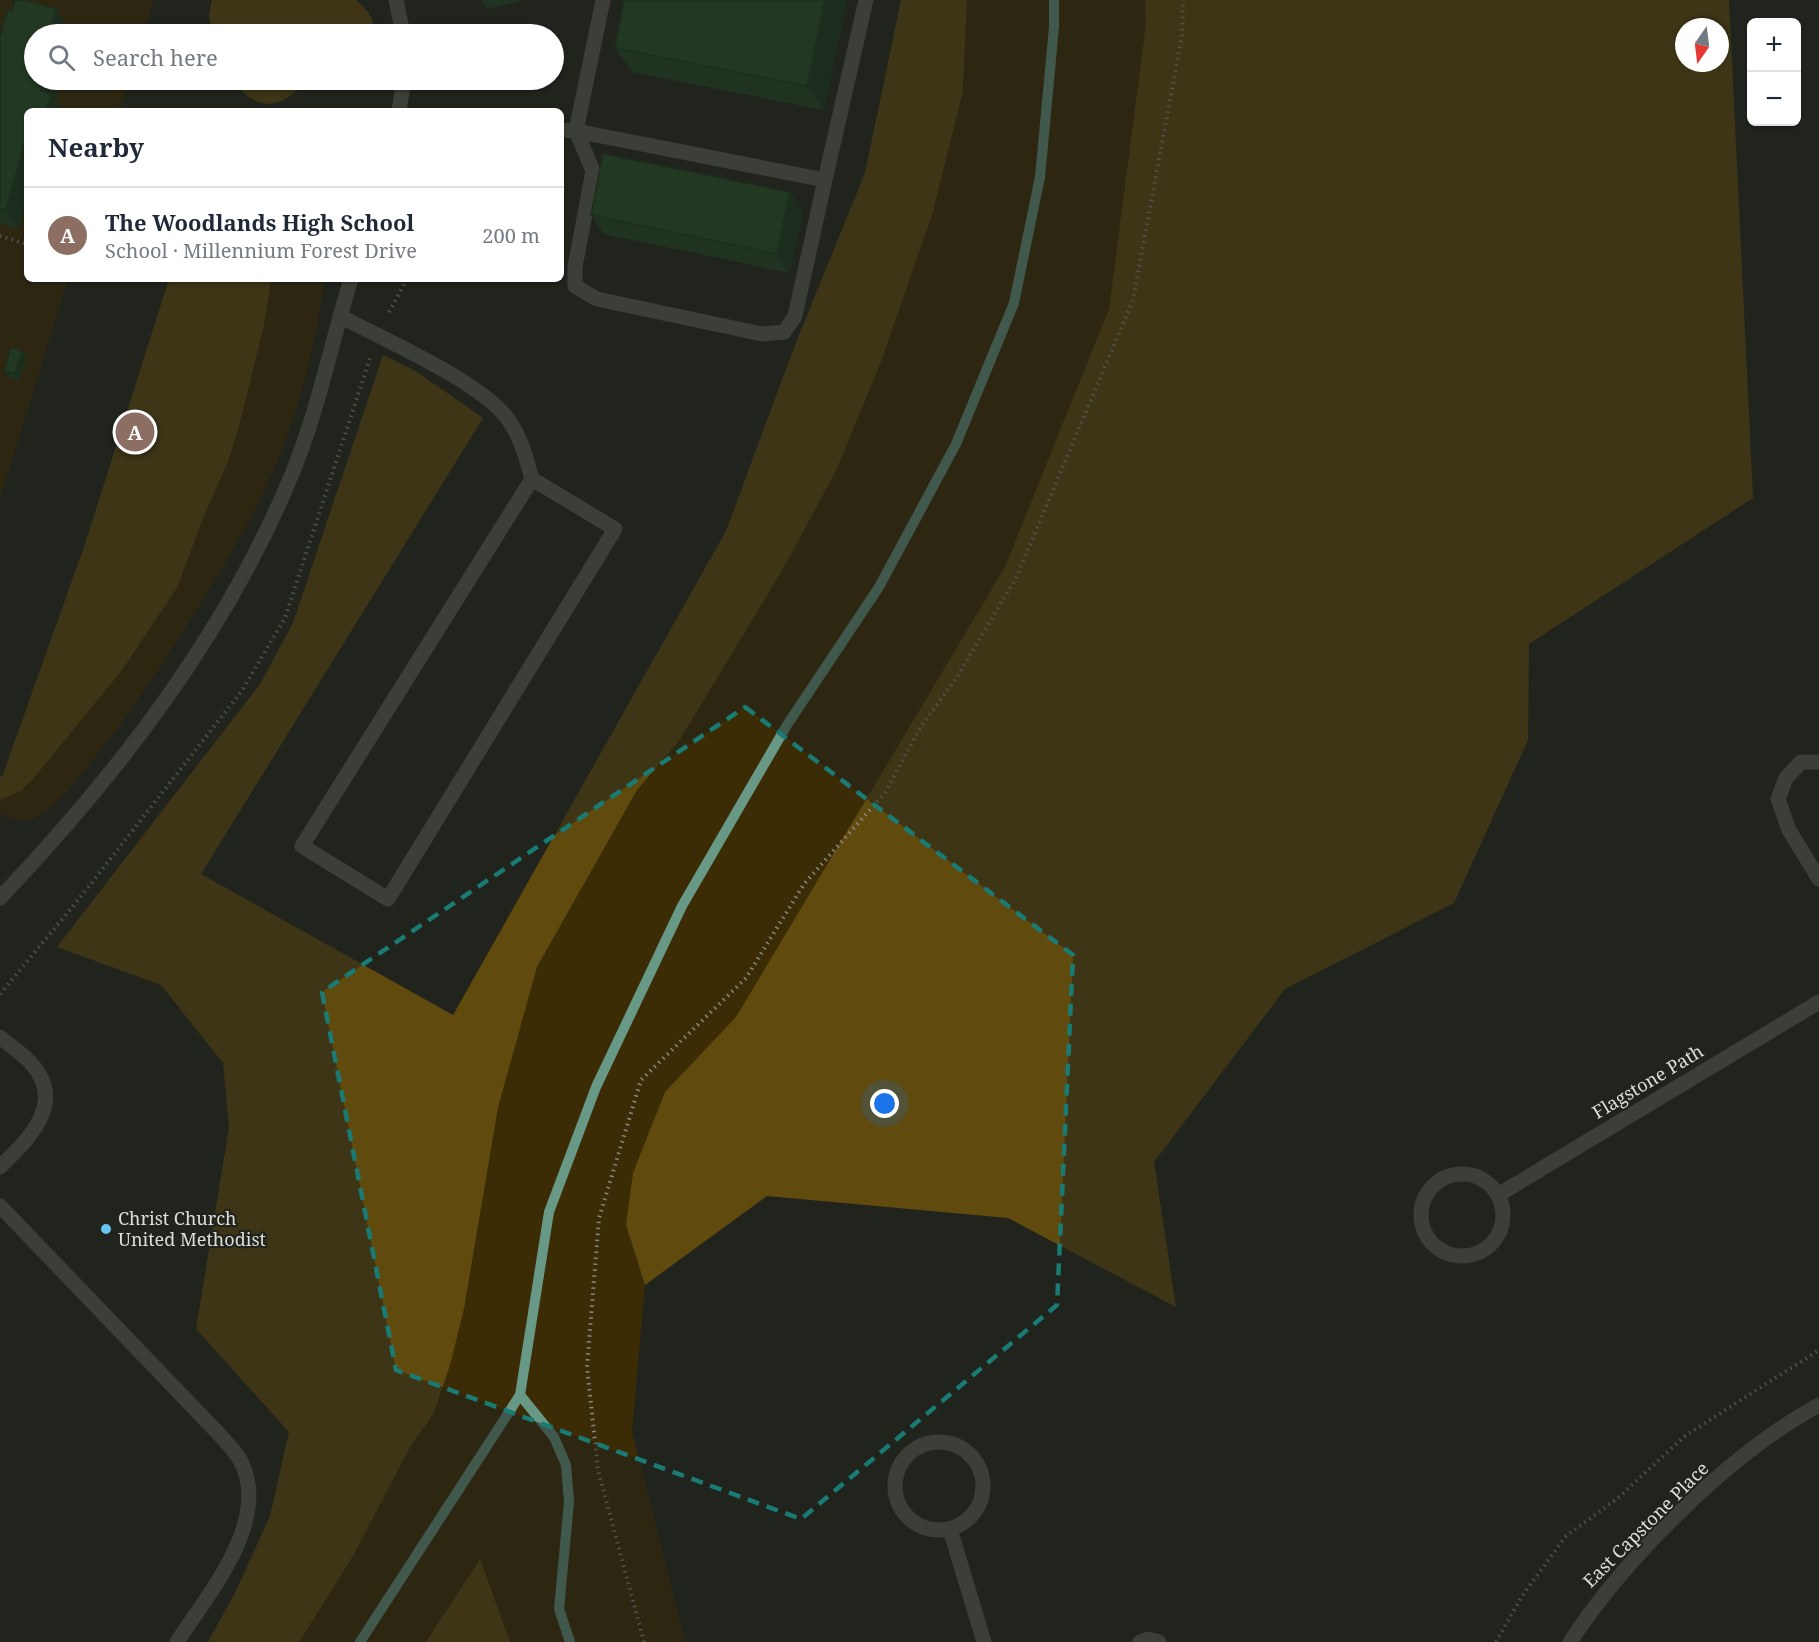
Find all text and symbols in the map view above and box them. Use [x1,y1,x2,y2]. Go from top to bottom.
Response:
north arrow [1675,18,1729,72]
map controls [1747,18,1801,126]
button: + [1747,18,1801,72]
search box [24,24,564,90]
icon: search [45,41,78,74]
text: Search here [93,42,218,72]
button: − [1747,72,1801,126]
text: Nearby [48,129,144,165]
text: The Woodlands High School [105,207,414,237]
text: A [60,222,75,249]
text: 200 m [482,222,540,249]
text: School · Millennium Forest Drive [105,237,417,264]
pin: A [116,410,154,454]
street label: Flagstone Path [1587,1039,1707,1124]
your location [870,1089,899,1118]
place label: Christ Church United Methodist [118,1206,266,1251]
marker: Christ Church United Methodist [99,1222,113,1236]
street label: East Capstone Place [1577,1456,1713,1592]

